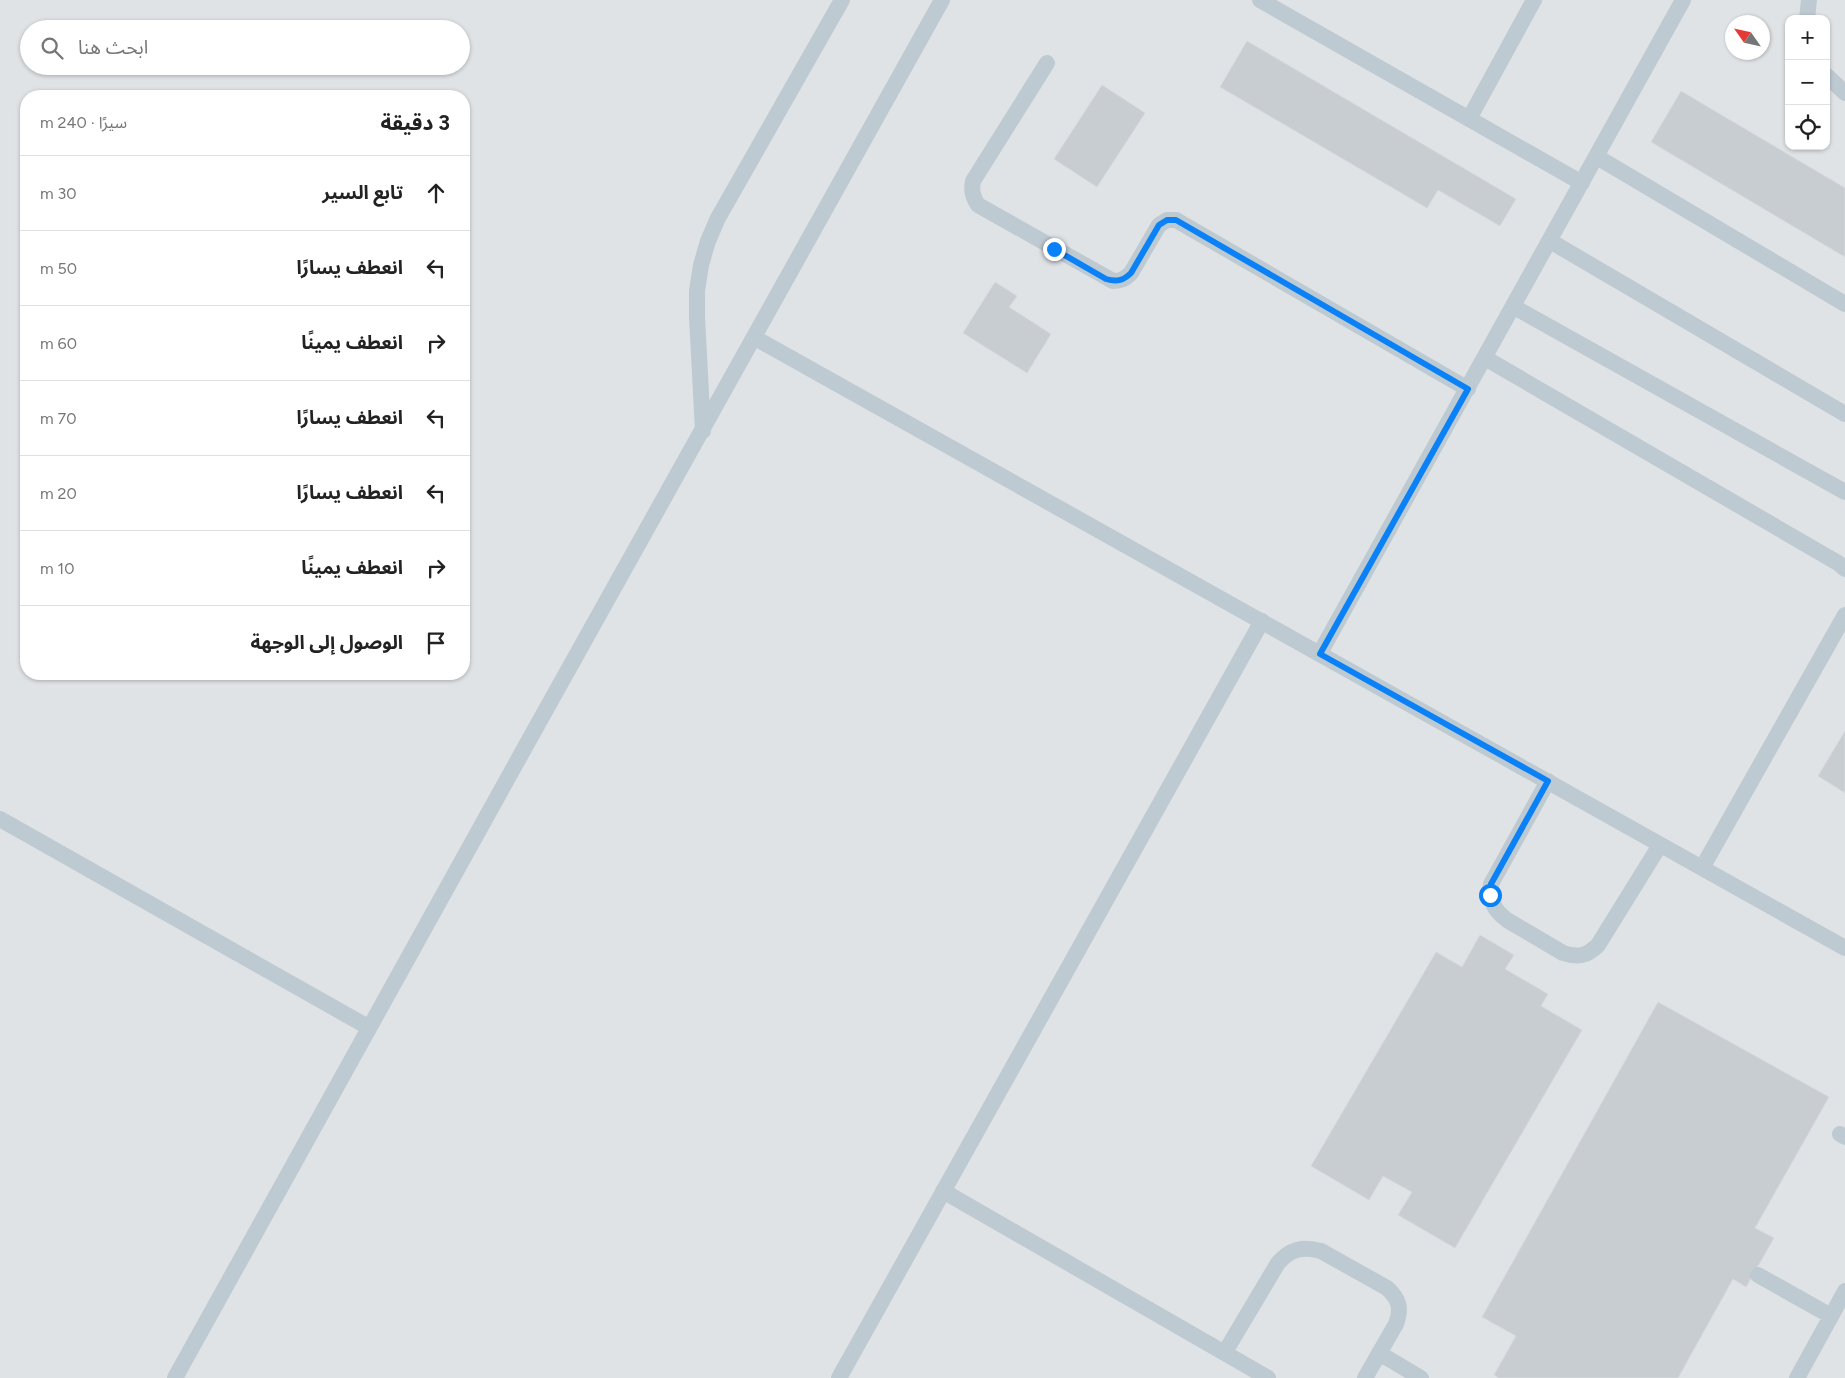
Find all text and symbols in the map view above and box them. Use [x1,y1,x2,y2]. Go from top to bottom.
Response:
north arrow [1725,15,1770,60]
map controls [1785,15,1830,150]
button: + [1785,15,1830,60]
search box [20,20,470,75]
icon: search [38,34,66,62]
text: ابحث هنا [78,36,148,59]
button: − [1785,60,1830,105]
button: locate [1785,105,1830,150]
text: 3 دقيقة [380,110,450,135]
text: سيرًا · 240 m [40,113,127,132]
icon: ahead [422,179,450,207]
text: تابع السير [322,181,403,204]
text: 30 m [40,184,77,203]
route end [1043,238,1066,261]
icon: left [422,254,450,282]
text: انعطف يسارًا [296,256,403,279]
text: 50 m [40,259,77,278]
icon: right [422,329,450,357]
text: انعطف يمينًا [301,331,403,354]
text: 60 m [40,334,77,353]
icon: left [422,404,450,432]
text: انعطف يسارًا [296,406,403,429]
text: 70 m [40,409,76,428]
icon: left [422,479,450,507]
text: انعطف يسارًا [296,481,403,504]
text: 20 m [40,484,77,503]
icon: right [422,554,450,582]
text: انعطف يمينًا [301,556,403,579]
text: 10 m [40,559,74,578]
icon: arrive [422,629,450,657]
text: الوصول إلى الوجهة [250,631,403,654]
route start [1479,884,1502,907]

